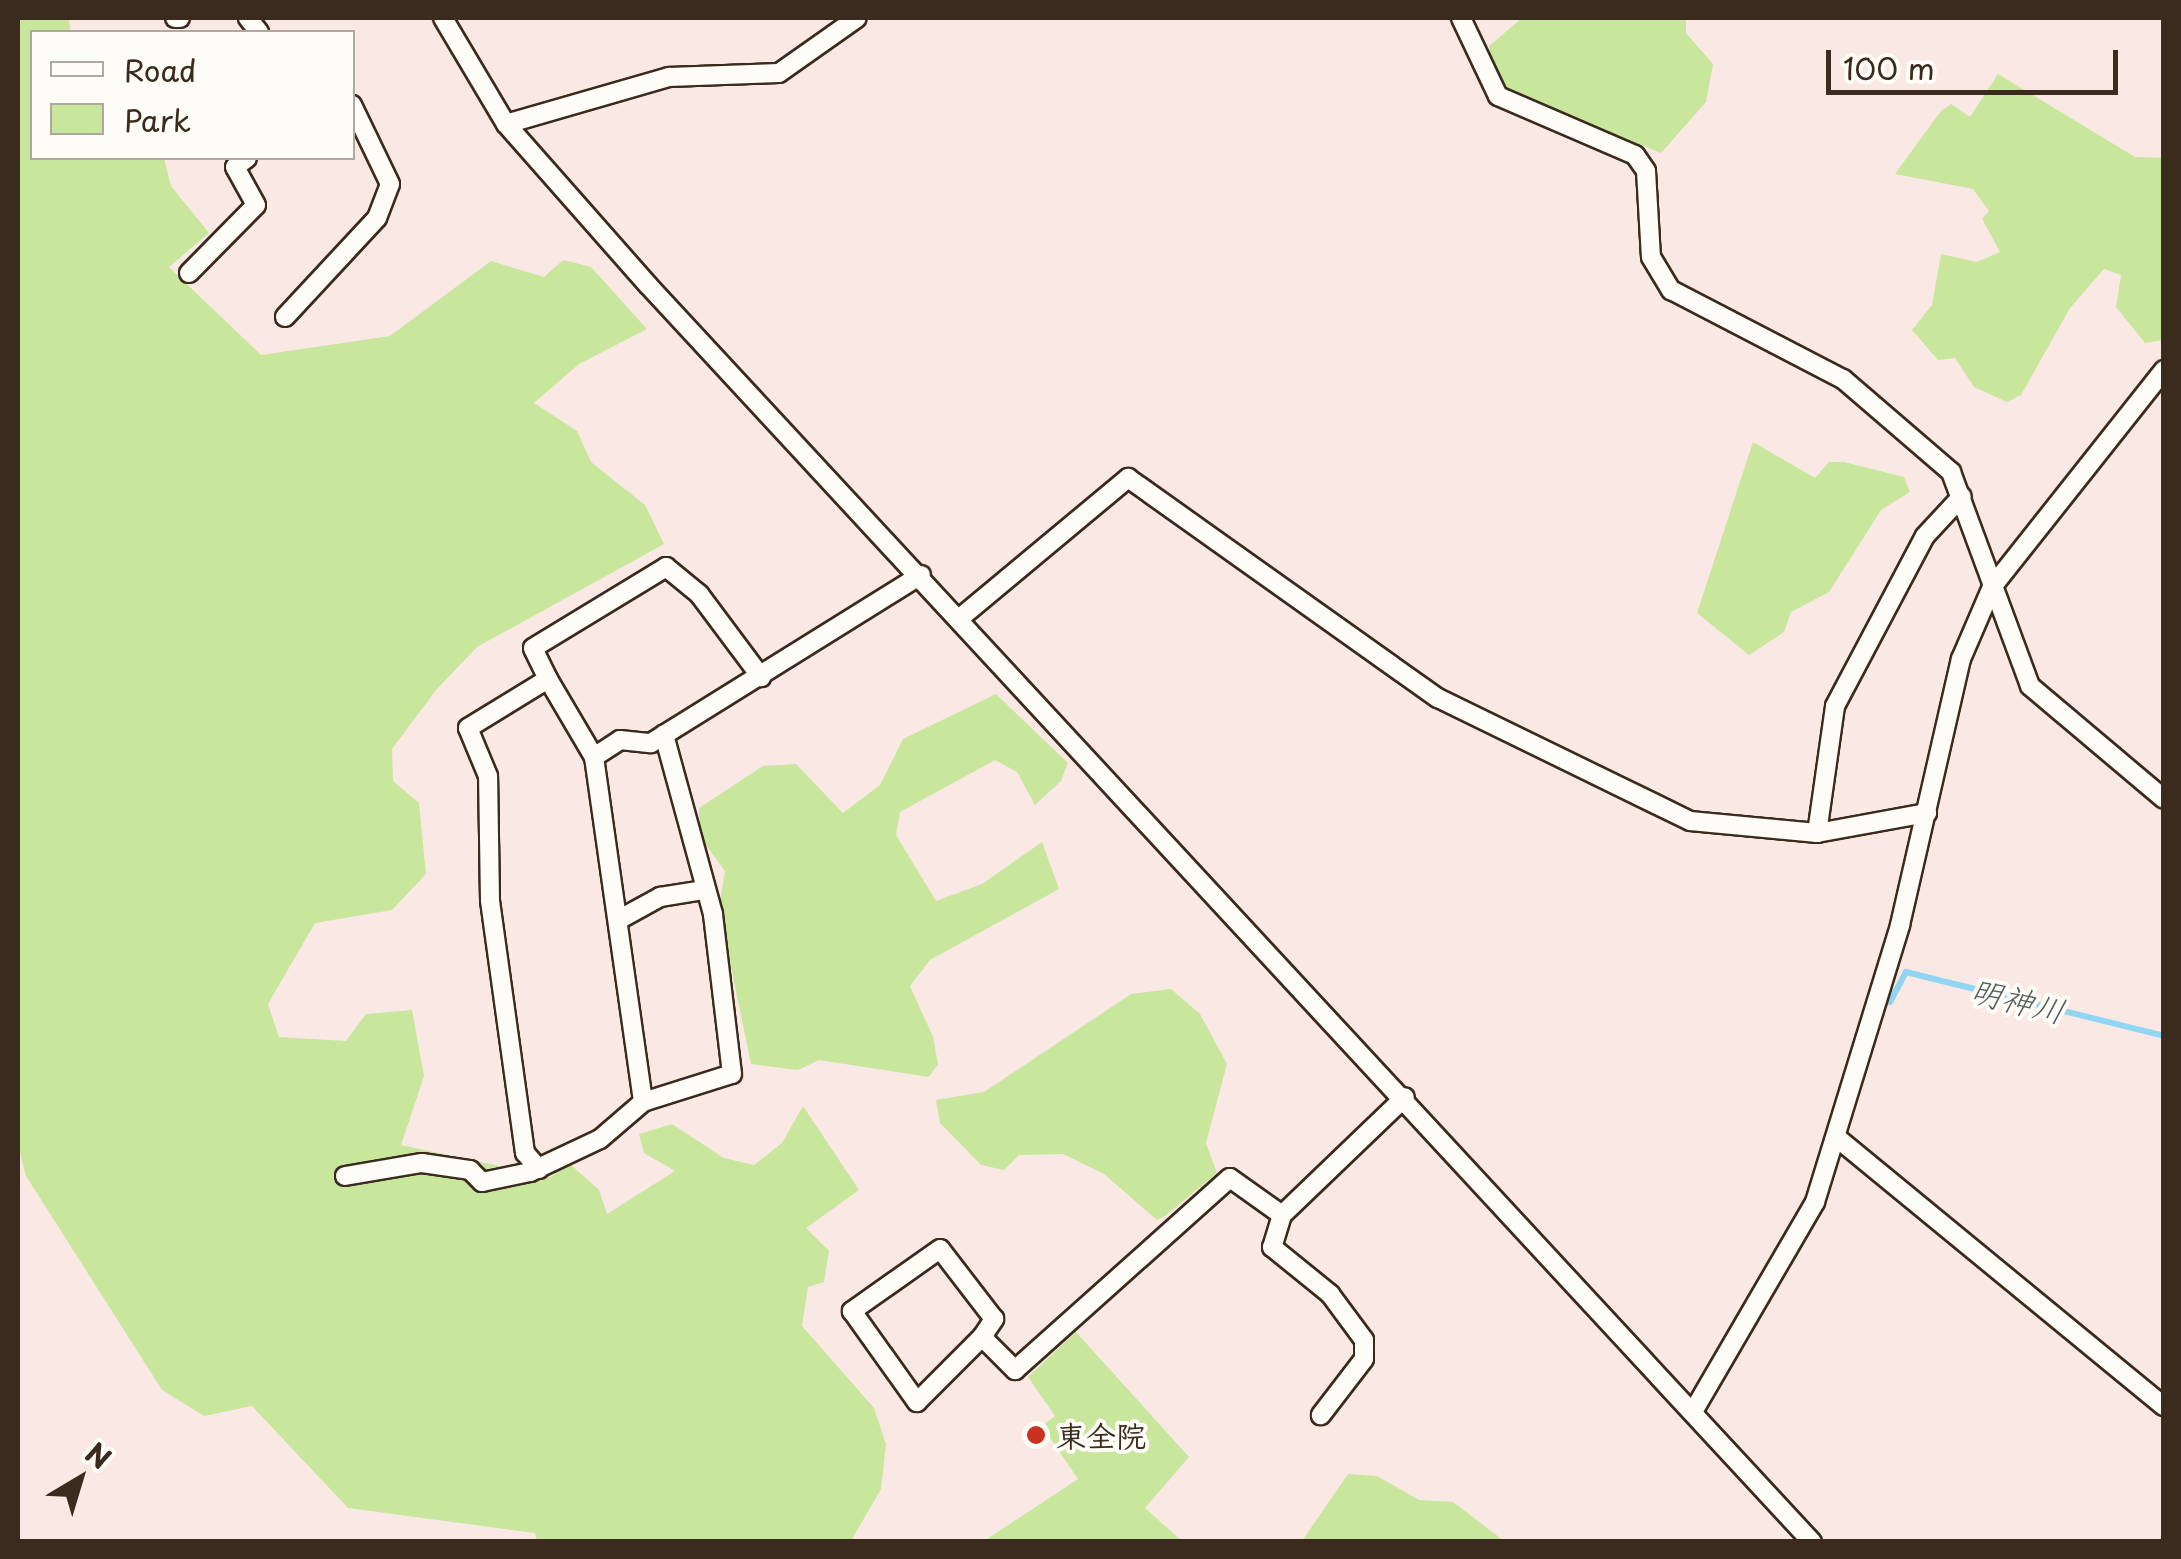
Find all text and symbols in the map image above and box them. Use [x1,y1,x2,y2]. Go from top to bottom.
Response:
legend [30,30,355,160]
scale bar [1831,30,2124,92]
text: 100 m [1843,45,1935,90]
text: Road [124,47,197,92]
text: Park [124,97,191,142]
water label: 明神川 [1967,970,2069,1030]
place label: 東全院 [1056,1417,1146,1453]
marker: 東全院 [1025,1424,1047,1446]
north arrow [30,1429,130,1529]
text: N [77,1431,121,1479]

